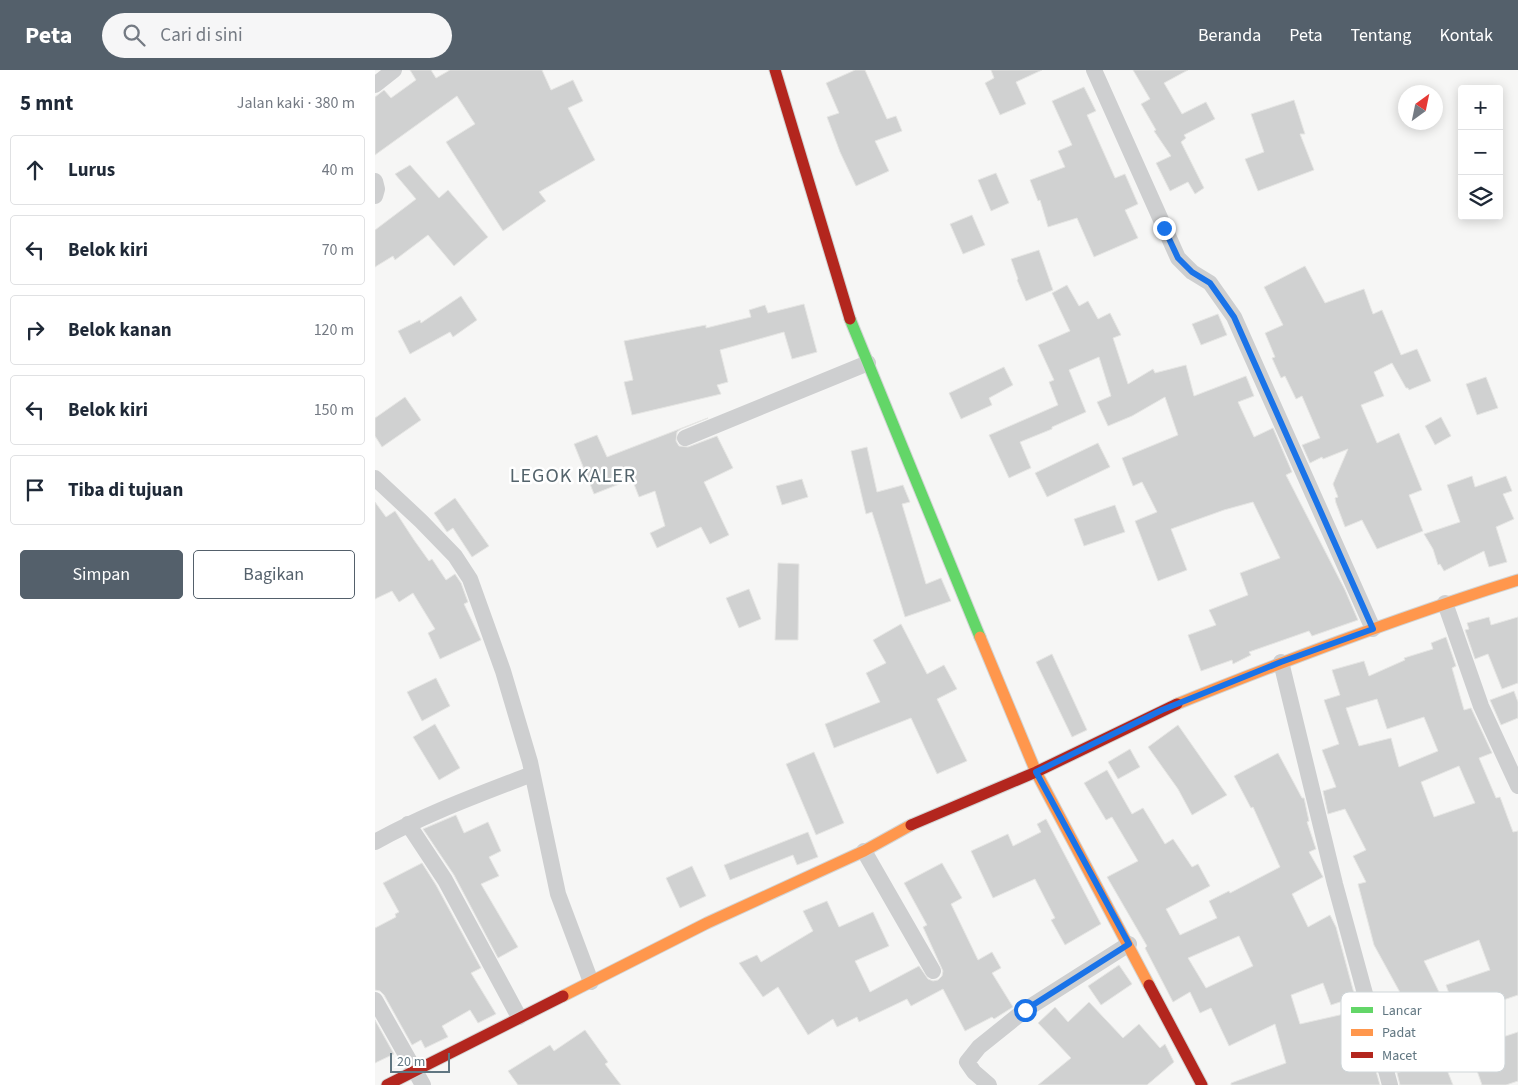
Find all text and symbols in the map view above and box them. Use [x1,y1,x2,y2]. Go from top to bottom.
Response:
search box [102,13,452,58]
text: Peta [25,18,72,53]
icon: search [120,21,148,49]
text: Cari di sini [160,22,243,49]
text: Beranda [1198,23,1261,48]
text: Peta [1289,23,1322,48]
text: Tentang [1350,23,1411,48]
text: Kontak [1439,23,1493,48]
north arrow [1398,85,1443,130]
map controls [1458,85,1503,220]
button: + [1458,85,1503,130]
text: 5 mnt [20,88,73,118]
text: Jalan kaki · 380 m [237,92,355,114]
button: − [1458,130,1503,175]
icon: ahead [21,156,49,184]
text: Lurus [68,157,115,184]
text: 40 m [322,159,354,181]
button: layers [1458,175,1503,220]
route end [1153,217,1176,240]
icon: left [21,236,49,264]
text: Belok kiri [68,237,148,264]
text: 70 m [322,239,354,261]
icon: right [21,316,49,344]
text: Belok kanan [68,317,172,344]
text: 120 m [314,319,354,341]
icon: left [21,396,49,424]
text: Belok kiri [68,397,148,424]
text: 150 m [314,399,354,421]
district label: LEGOK KALER [510,462,636,490]
icon: arrive [21,476,49,504]
text: Tiba di tujuan [68,477,183,504]
button: Simpan [20,550,183,599]
button: Bagikan [193,550,355,599]
legend [1341,992,1505,1072]
route start [1014,999,1037,1022]
text: Lancar [1382,1001,1422,1021]
text: Padat [1382,1023,1416,1043]
text: Macet [1382,1046,1417,1066]
scale bar [390,1050,450,1073]
text: 20 m [397,1052,425,1072]

